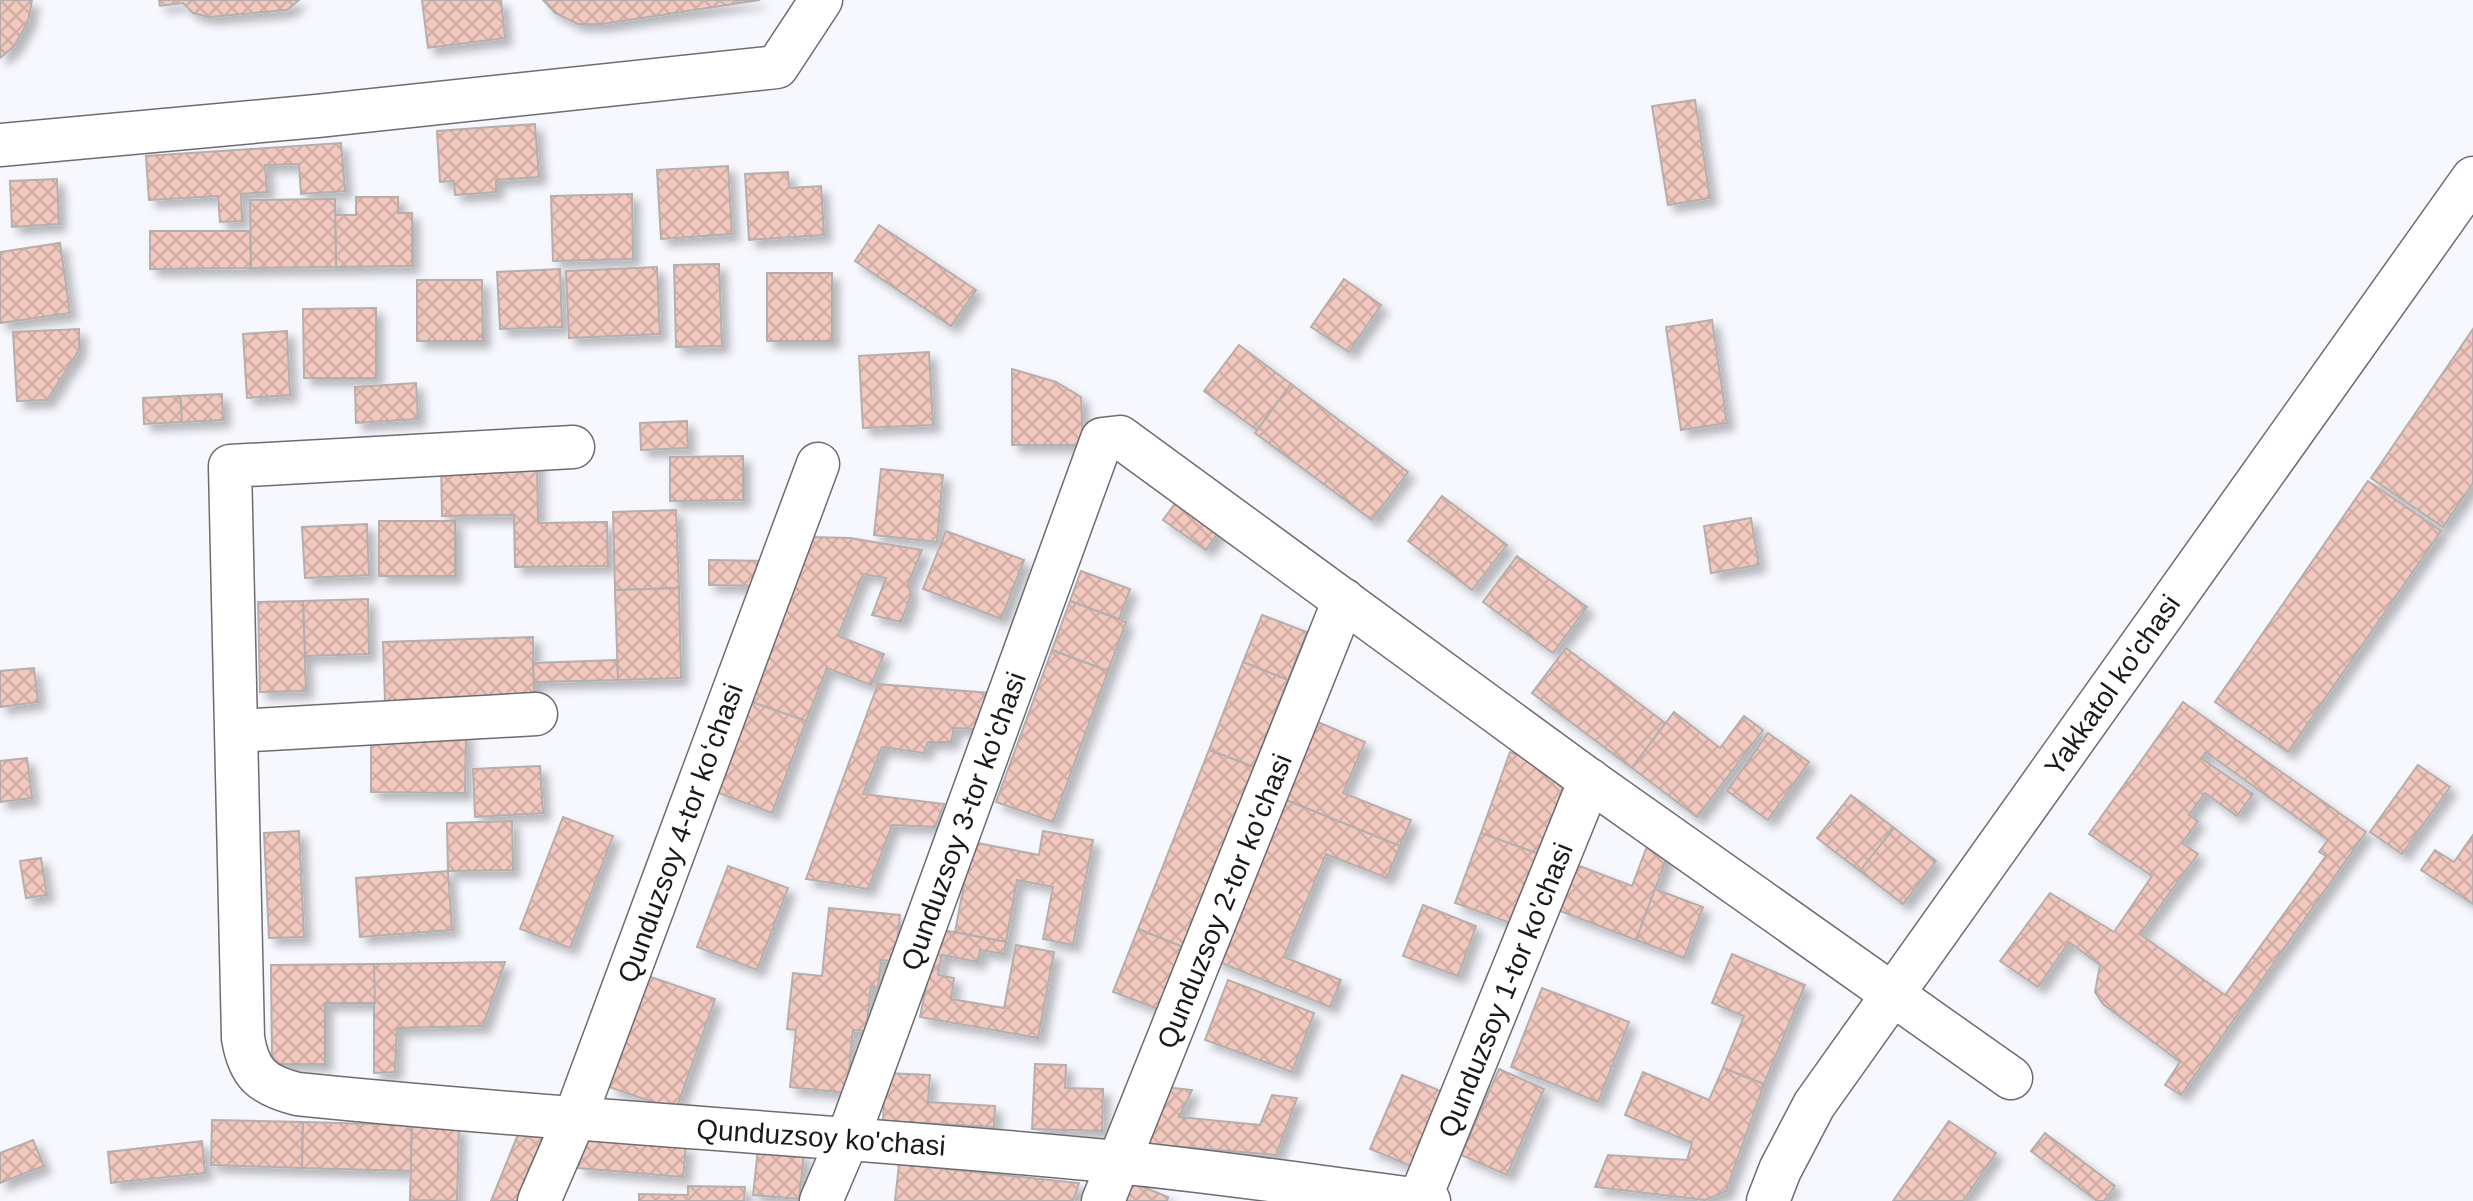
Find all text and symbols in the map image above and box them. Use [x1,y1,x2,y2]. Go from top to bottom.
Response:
street label: Yakkatol ko'chasi [2039,589,2186,782]
street label: Qunduzsoy 3-tor ko'chasi [895,668,1032,975]
street label: Qunduzsoy 4-tor koʻchasi [612,679,749,987]
street label: Qunduzsoy 2-tor ko'chasi [1151,749,1298,1053]
street label: Qunduzsoy 1-tor ko'chasi [1432,838,1579,1142]
street label: Qunduzsoy ko'chasi [695,1113,947,1162]

